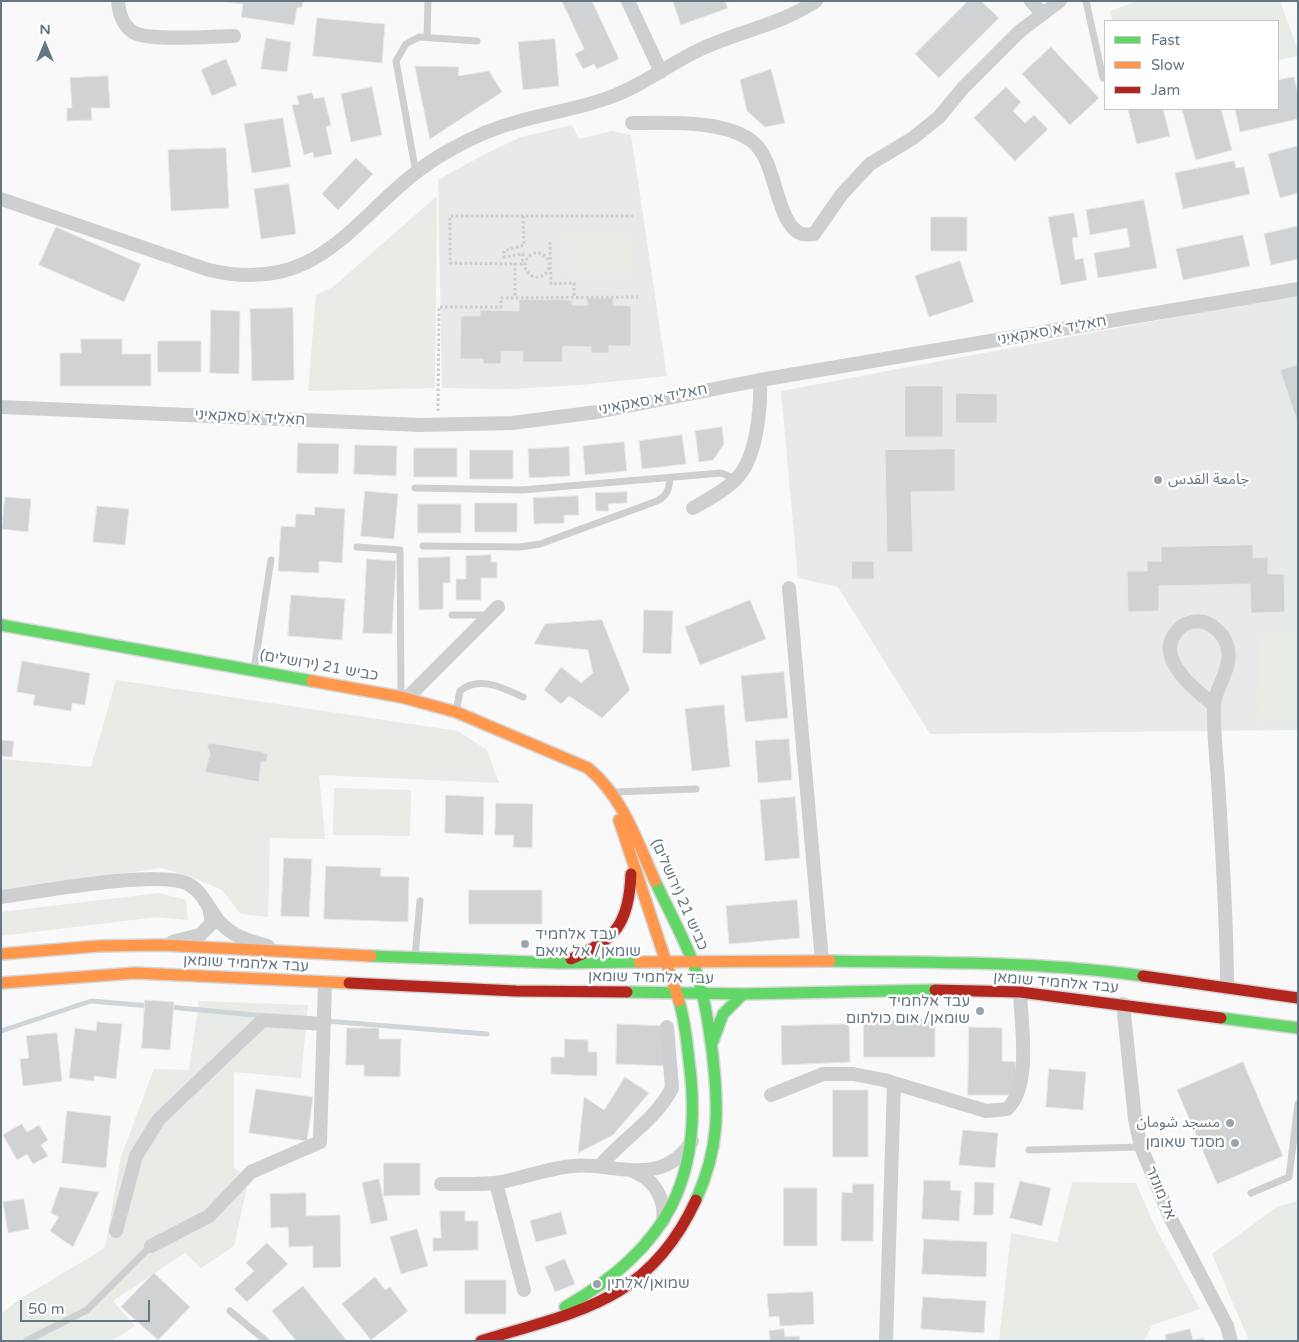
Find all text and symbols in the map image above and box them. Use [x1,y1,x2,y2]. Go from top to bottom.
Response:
north arrow [20,20,70,70]
legend [1104,20,1279,110]
text: N [39,21,51,38]
text: Fast [1151,31,1180,49]
text: Slow [1151,56,1185,74]
text: Jam [1151,81,1180,99]
street label: חאליד א סאקאיני [996,313,1108,349]
street label: חאליד א סאקאיני [597,381,709,419]
street label: חאליד א סאקאיני [194,406,306,430]
place label: جامعة القدس [1168,471,1249,489]
marker: جامعة القدس [1152,474,1164,486]
street label: כביש 21 (ירושלים) [258,647,380,685]
street label: כביש 21 (ירושלים) [646,837,712,953]
place label: עבד אלחמיד שומאן/ אל איאם [535,926,641,961]
marker: עבד אלחמיד שומאן/ אל איאם [519,938,531,950]
street label: עבד אלחמיד שומאן [183,952,309,976]
street label: עבד אלחמיד שומאן [588,968,714,988]
street label: עבד אלחמיד שומאן [993,969,1119,997]
place label: עבד אלחמיד שומאן/ אום כולתום [846,993,970,1028]
marker: עבד אלחמיד שומאן/ אום כולתום [974,1005,986,1017]
place label: مسجد شومان [1137,1114,1220,1132]
marker: مسجد شومان [1224,1117,1236,1129]
place label: מסגד שאומן [1146,1134,1225,1152]
marker: מסגד שאומן [1229,1137,1241,1149]
street label: אל מונזר [1141,1164,1179,1222]
place label: שמואן/אלתין [607,1275,690,1293]
marker: שמואן/אלתין [591,1278,603,1290]
scale bar [22,1290,152,1322]
text: 50 m [28,1300,65,1318]

